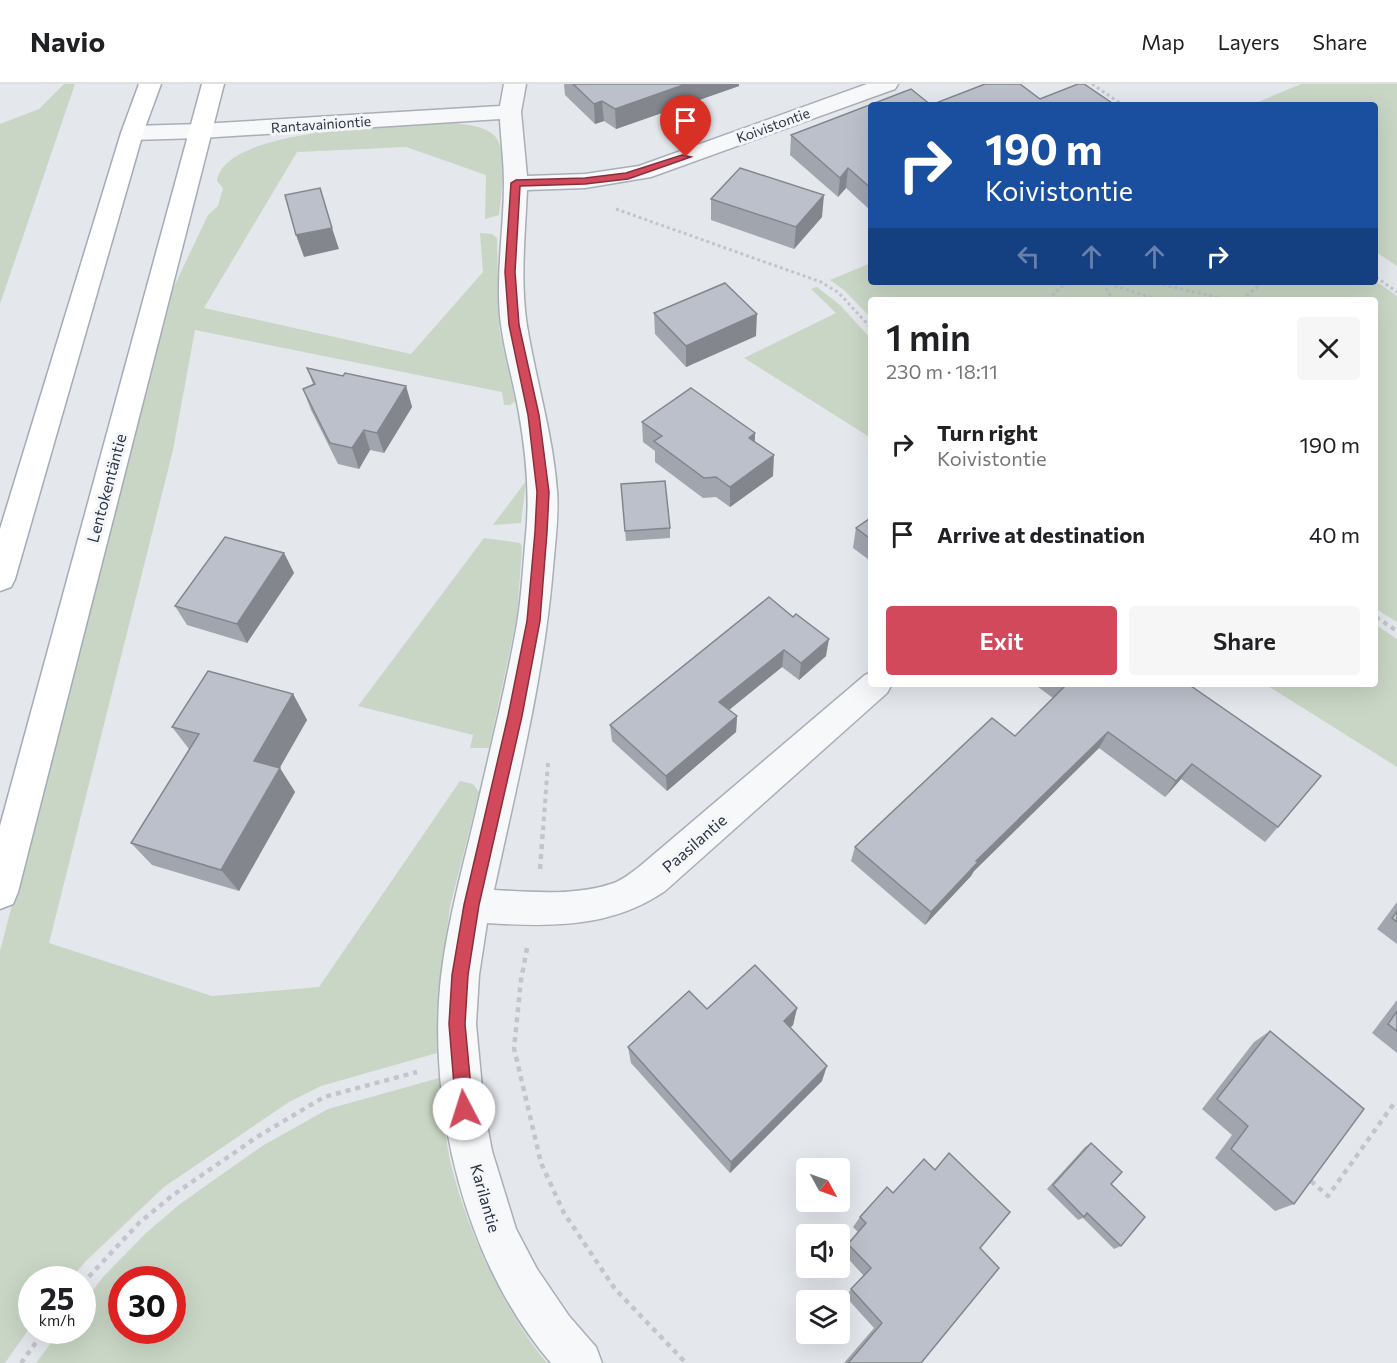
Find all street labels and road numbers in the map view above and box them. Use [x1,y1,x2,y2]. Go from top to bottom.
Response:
street label: Koivistontie [734,104,812,146]
street label: Rantavainiontie [270,112,372,136]
street label: Lentokentäntie [82,432,130,544]
street label: Paasilantie [658,810,730,876]
street label: Karilantie [467,1162,505,1234]

